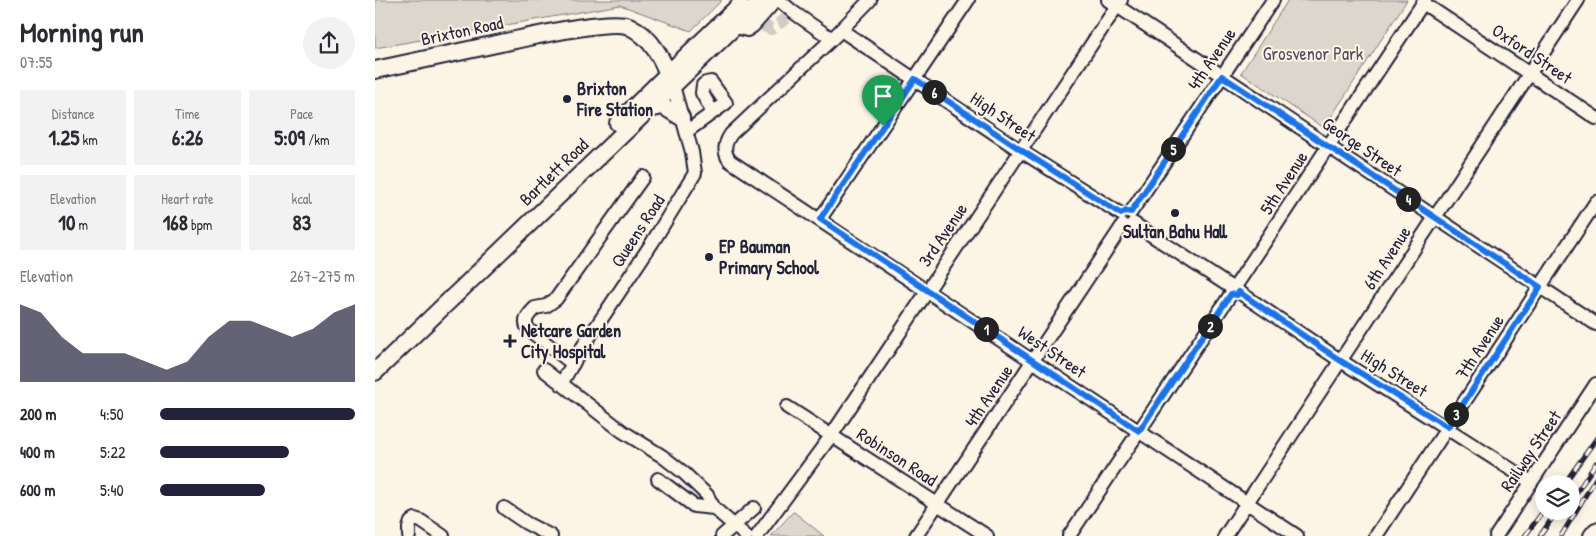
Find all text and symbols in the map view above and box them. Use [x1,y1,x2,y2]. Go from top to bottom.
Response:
street label: Brixton Road [419,10,505,51]
text: Morning run [20,13,144,51]
button: share [303,17,355,69]
street label: Oxford Street [1487,18,1578,90]
street label: 4th Avenue [1182,23,1242,95]
park label: Grosvenor Park [1263,41,1364,66]
text: 07:55 [20,51,52,73]
pin [862,75,904,126]
place label: Brixton Fire Station [576,76,653,122]
pin: 6 [921,80,947,104]
icon: arrive [869,82,897,110]
text: 6 [932,83,937,102]
street label: High Street [966,86,1042,148]
marker: Brixton Fire Station [561,93,573,105]
text: Distance [52,104,95,123]
text: Time [175,104,200,123]
text: Pace [290,104,313,123]
street label: George Street [1317,111,1408,183]
text: 1.25 [48,123,79,152]
text: 6:26 [172,123,203,152]
text: 5:09 [274,123,305,152]
text: km [79,130,98,149]
text: /km [305,130,330,149]
street label: Bartlett Road [514,132,594,211]
pin: 5 [1161,136,1185,162]
text: 5 [1171,140,1176,159]
street label: 5th Avenue [1254,146,1313,219]
pin: 4 [1395,186,1421,212]
text: Elevation [50,189,96,208]
text: Heart rate [161,189,214,208]
text: kcal [292,189,312,208]
street label: Queens Road [605,190,670,272]
text: 4 [1406,190,1411,209]
street label: 3rd Avenue [912,198,973,271]
marker: Sultan Bahu Hall [1169,207,1181,219]
text: 10 [58,208,75,237]
text: 168 [163,208,188,237]
text: 83 [293,208,311,237]
text: m [75,215,88,234]
text: bpm [188,215,212,234]
place label: Sultan Bahu Hall [1123,219,1228,244]
street label: 6th Avenue [1357,221,1416,294]
place label: EP Bauman Primary School [719,234,820,281]
marker: EP Bauman Primary School [703,251,715,263]
text: Elevation [20,265,73,287]
text: 267–275 m [290,265,355,287]
street label: 7th Avenue [1449,310,1510,384]
pin: 2 [1197,314,1223,338]
pin: 1 [973,316,999,342]
text: 2 [1207,317,1214,336]
place label: Netcare Garden City Hospital [521,318,621,365]
text: 1 [984,320,989,339]
street label: West Street [1013,320,1092,384]
marker: Netcare Garden City Hospital [503,334,517,348]
street label: High Street [1356,342,1433,403]
street label: 4th Avenue [959,360,1019,432]
pin: 3 [1443,402,1469,426]
text: 200 m [20,403,56,425]
text: 4:50 [100,403,124,425]
street label: Railway Street [1494,404,1567,496]
text: 3 [1453,405,1460,424]
street label: Robinson Road [852,421,942,492]
text: 400 m [20,441,55,463]
text: 5:22 [100,441,125,463]
map controls [1535,475,1580,520]
button: layers [1535,475,1580,520]
text: 600 m [20,479,55,501]
text: 5:40 [100,479,124,501]

